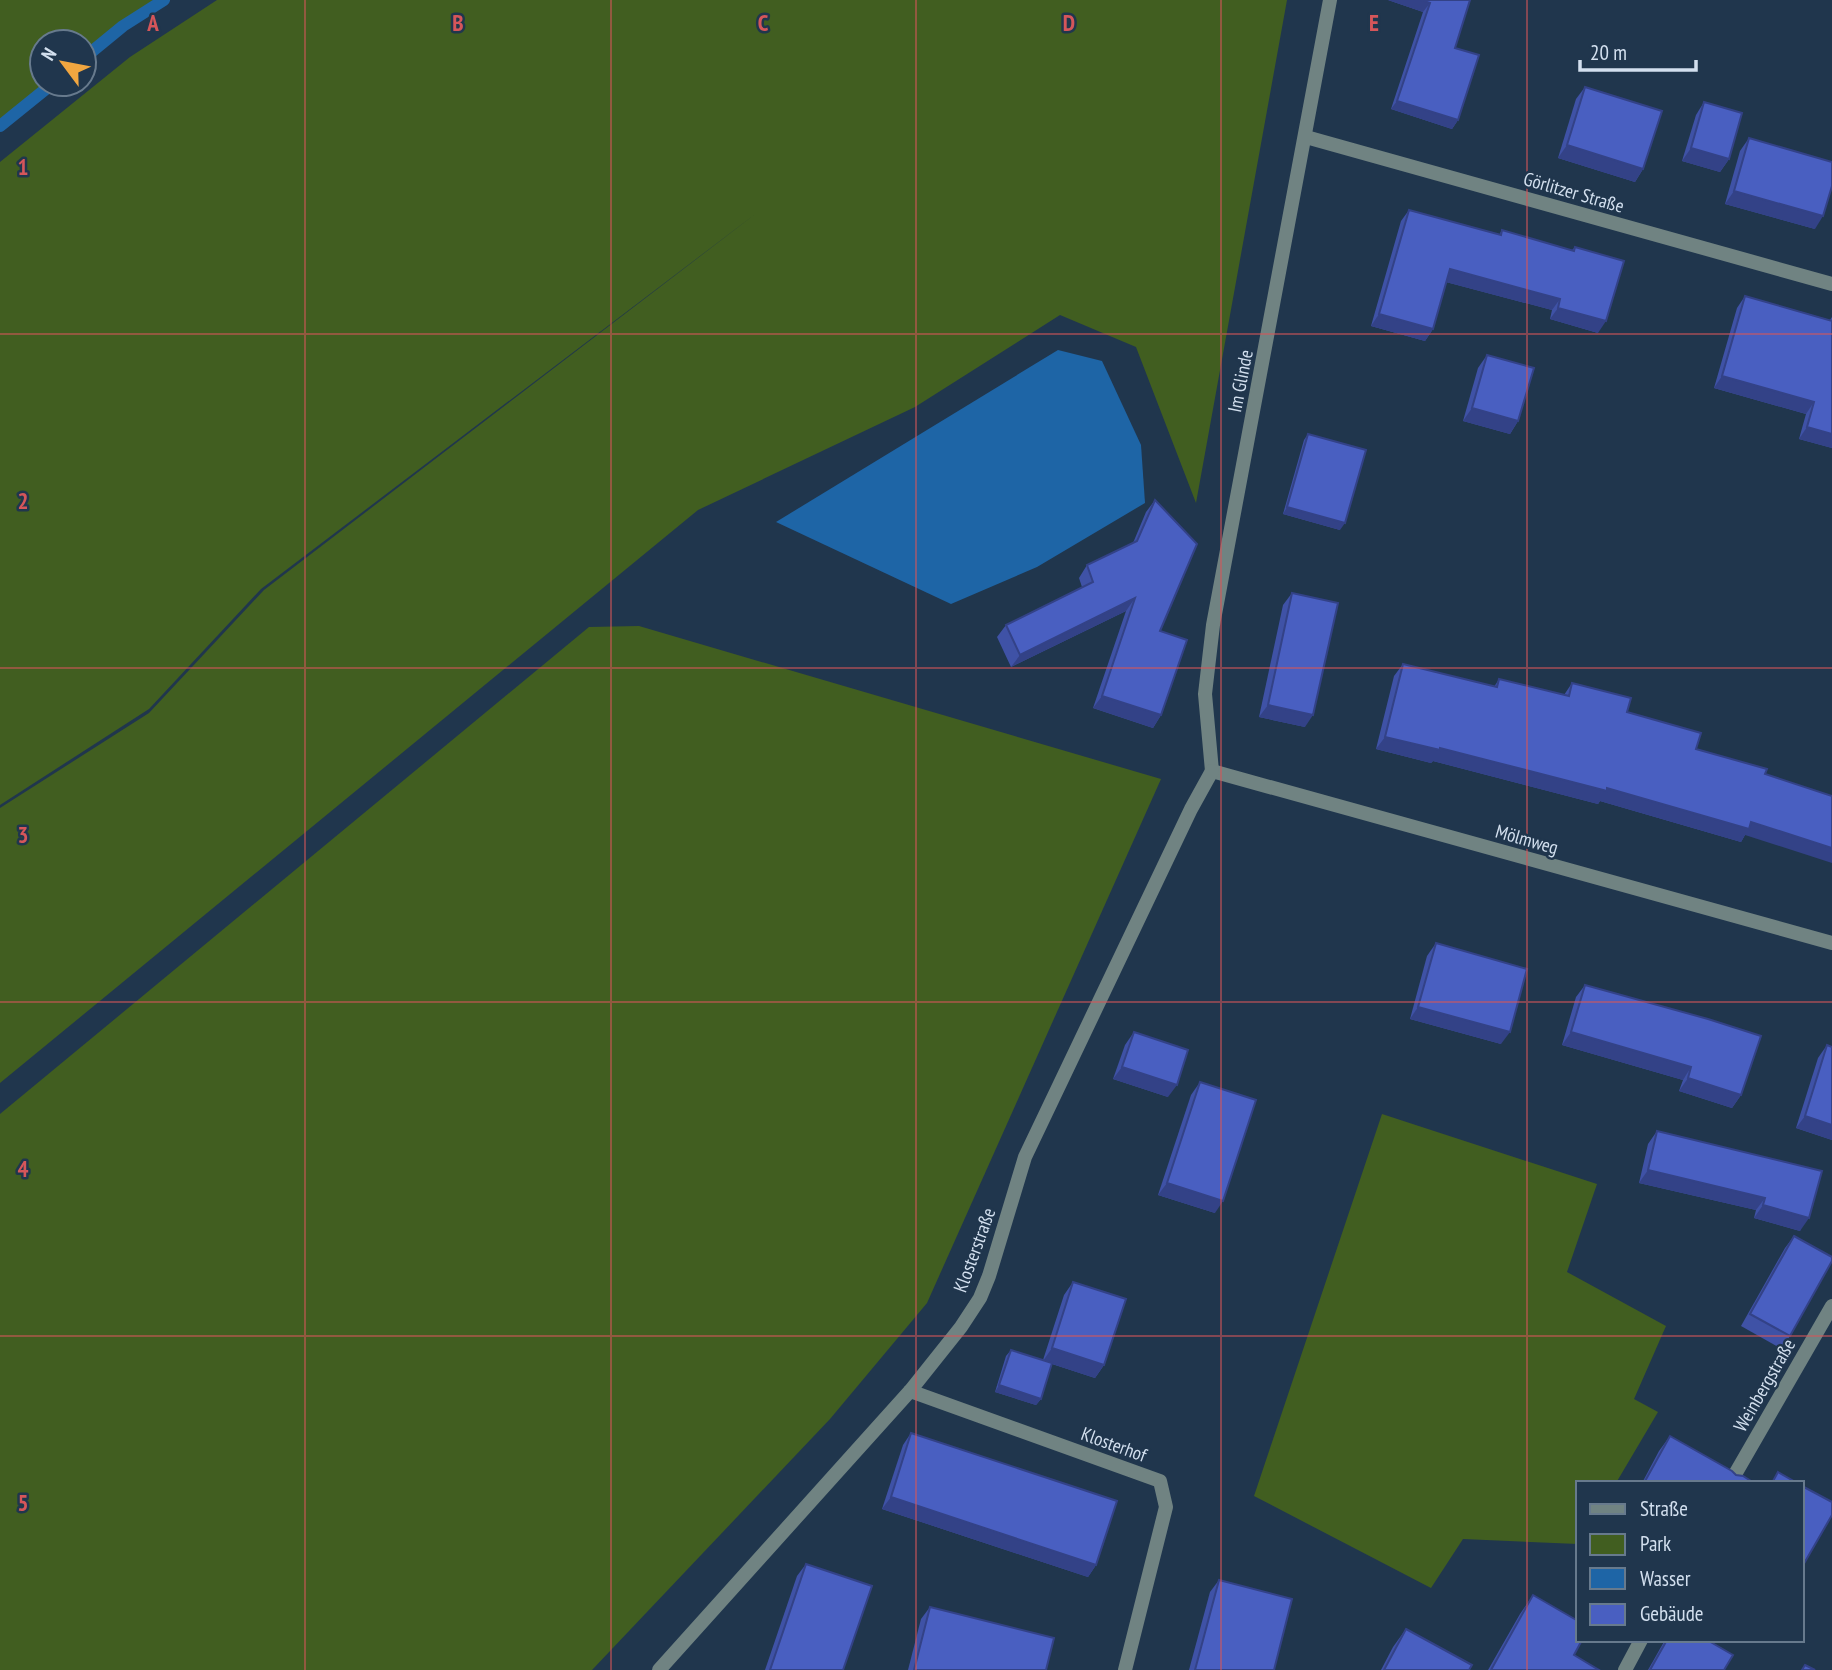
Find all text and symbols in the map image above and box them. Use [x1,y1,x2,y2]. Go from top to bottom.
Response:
text: A [146,8,159,37]
text: B [452,8,464,37]
text: C [758,8,769,37]
text: D [1063,8,1075,37]
text: E [1369,8,1379,37]
north arrow [28,28,98,98]
scale bar [1580,28,1696,72]
text: 20 m [1590,39,1627,66]
text: N [36,43,61,65]
text: 1 [18,152,29,181]
street label: Görlitzer Straße [1521,166,1627,218]
street label: Im Glinde [1222,348,1258,414]
text: 2 [18,486,29,515]
street label: Mölmweg [1493,819,1561,859]
text: 3 [18,820,29,849]
text: 4 [18,1154,29,1183]
street label: Klosterstraße [948,1204,1000,1296]
street label: Weinbergstraße [1728,1334,1800,1436]
street label: Klosterhof [1078,1421,1151,1467]
legend [1576,1481,1804,1642]
text: 5 [18,1488,29,1517]
text: Straße [1640,1495,1688,1522]
text: Park [1640,1530,1671,1557]
text: Wasser [1640,1565,1691,1592]
text: Gebäude [1640,1600,1703,1627]

